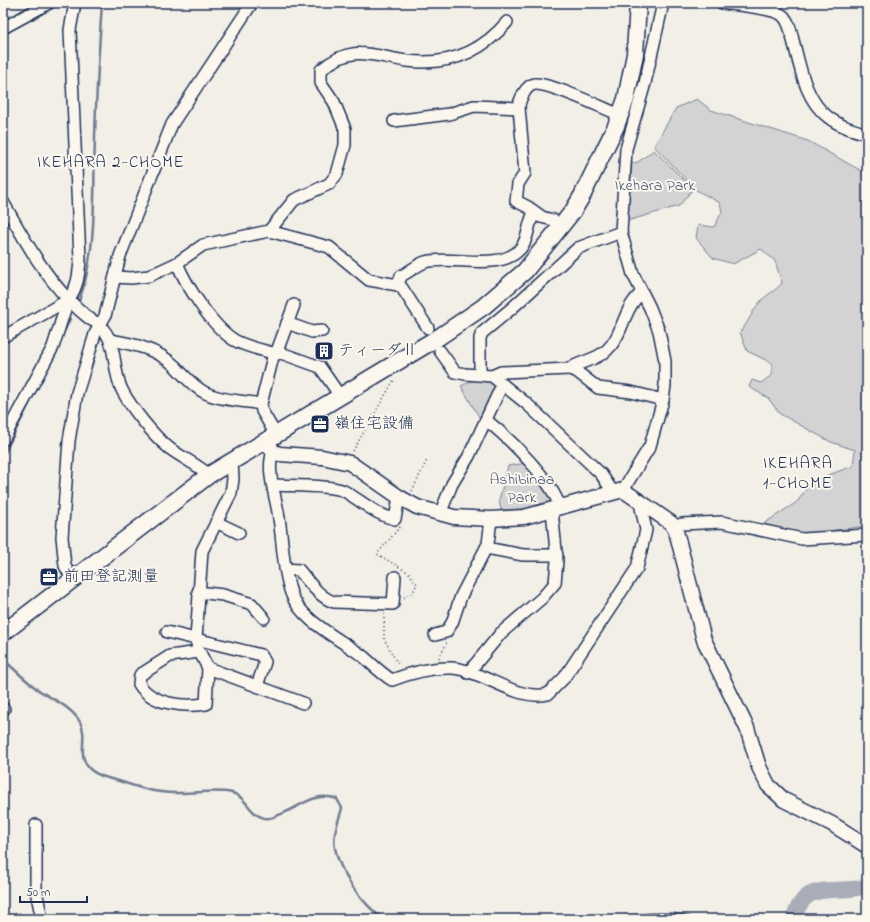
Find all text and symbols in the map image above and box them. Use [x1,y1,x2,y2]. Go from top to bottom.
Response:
district label: IKEHARA 2-CHOME [37,150,185,175]
park label: Ikehara Park [615,174,696,198]
place label: ティーダⅡ [338,339,418,363]
building icon: ティーダⅡ [313,340,335,362]
place label: 嶺住宅設備 [334,412,414,436]
office icon: 嶺住宅設備 [309,413,331,435]
district label: IKEHARA 1-CHOME [763,451,833,496]
park label: Ashibinaa Park [490,468,554,510]
place label: 前田登記測量 [63,565,159,589]
office icon: 前田登記測量 [38,566,60,588]
scale bar [20,878,87,904]
text: 50 m [26,884,50,902]

